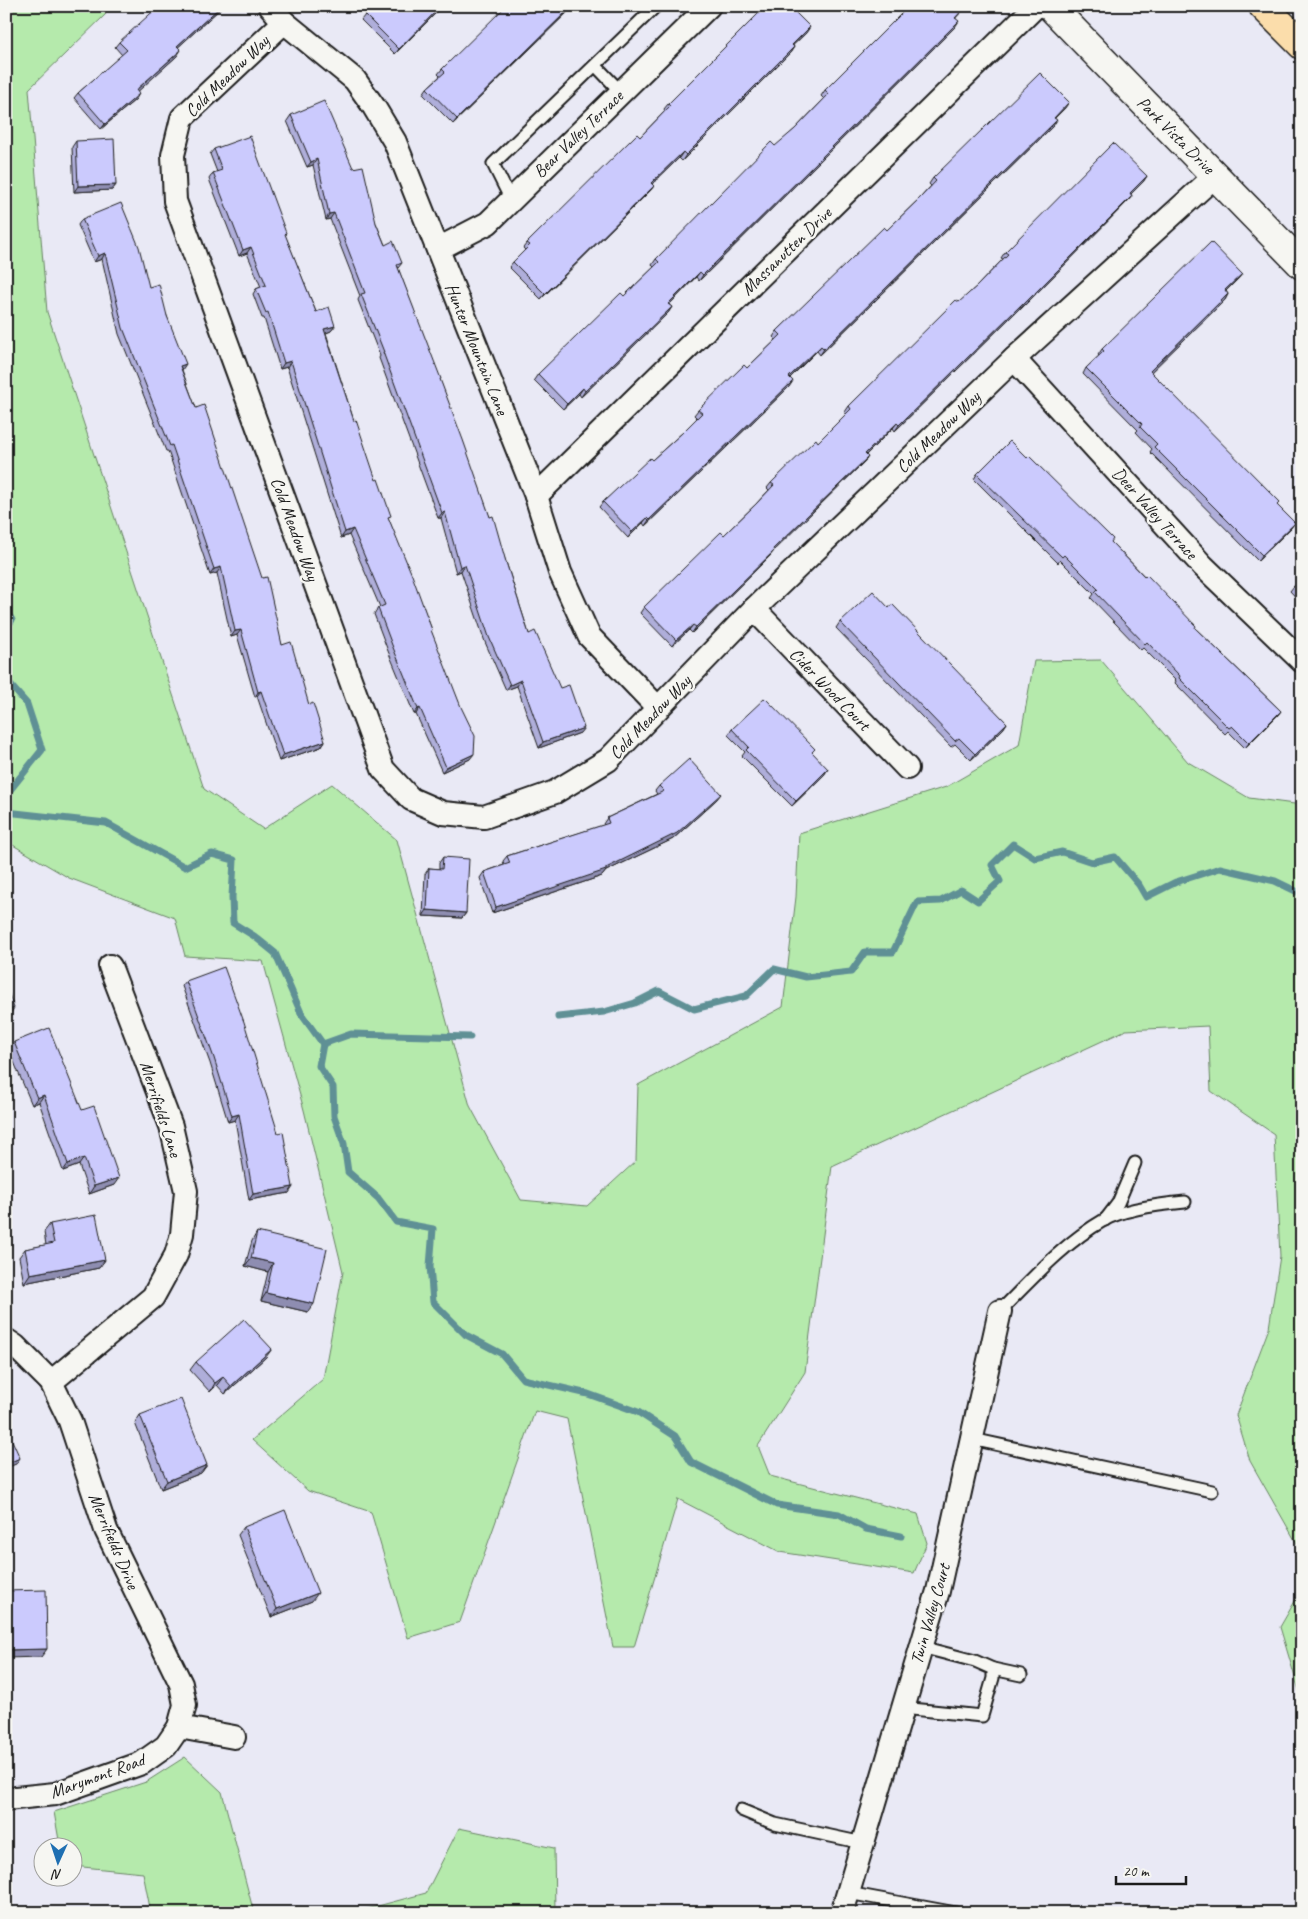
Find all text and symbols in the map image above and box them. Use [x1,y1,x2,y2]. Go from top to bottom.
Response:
street label: Cold Meadow Way [180,29,275,122]
street label: Bear Valley Terrace [528,85,628,182]
street label: Park Vista Drive [1133,92,1220,179]
street label: Massanutten Drive [736,201,837,300]
street label: Hunter Mountain Lane [441,280,514,419]
street label: Cold Meadow Way [891,385,986,478]
street label: Deer Valley Terrace [1108,462,1203,565]
street label: Cold Meadow Way [266,474,325,586]
street label: Cider Wood Court [785,643,876,737]
street label: Cold Meadow Way [604,669,697,764]
street label: Merrifields Lane [135,1058,187,1161]
street label: Merrifields Drive [84,1490,145,1593]
street label: Twin Valley Court [905,1559,955,1667]
street label: Marymont Road [47,1748,150,1803]
north arrow [32,1836,82,1886]
scale bar [1116,1854,1186,1886]
text: 20 m [1123,1862,1150,1881]
text: N [50,1866,62,1883]

